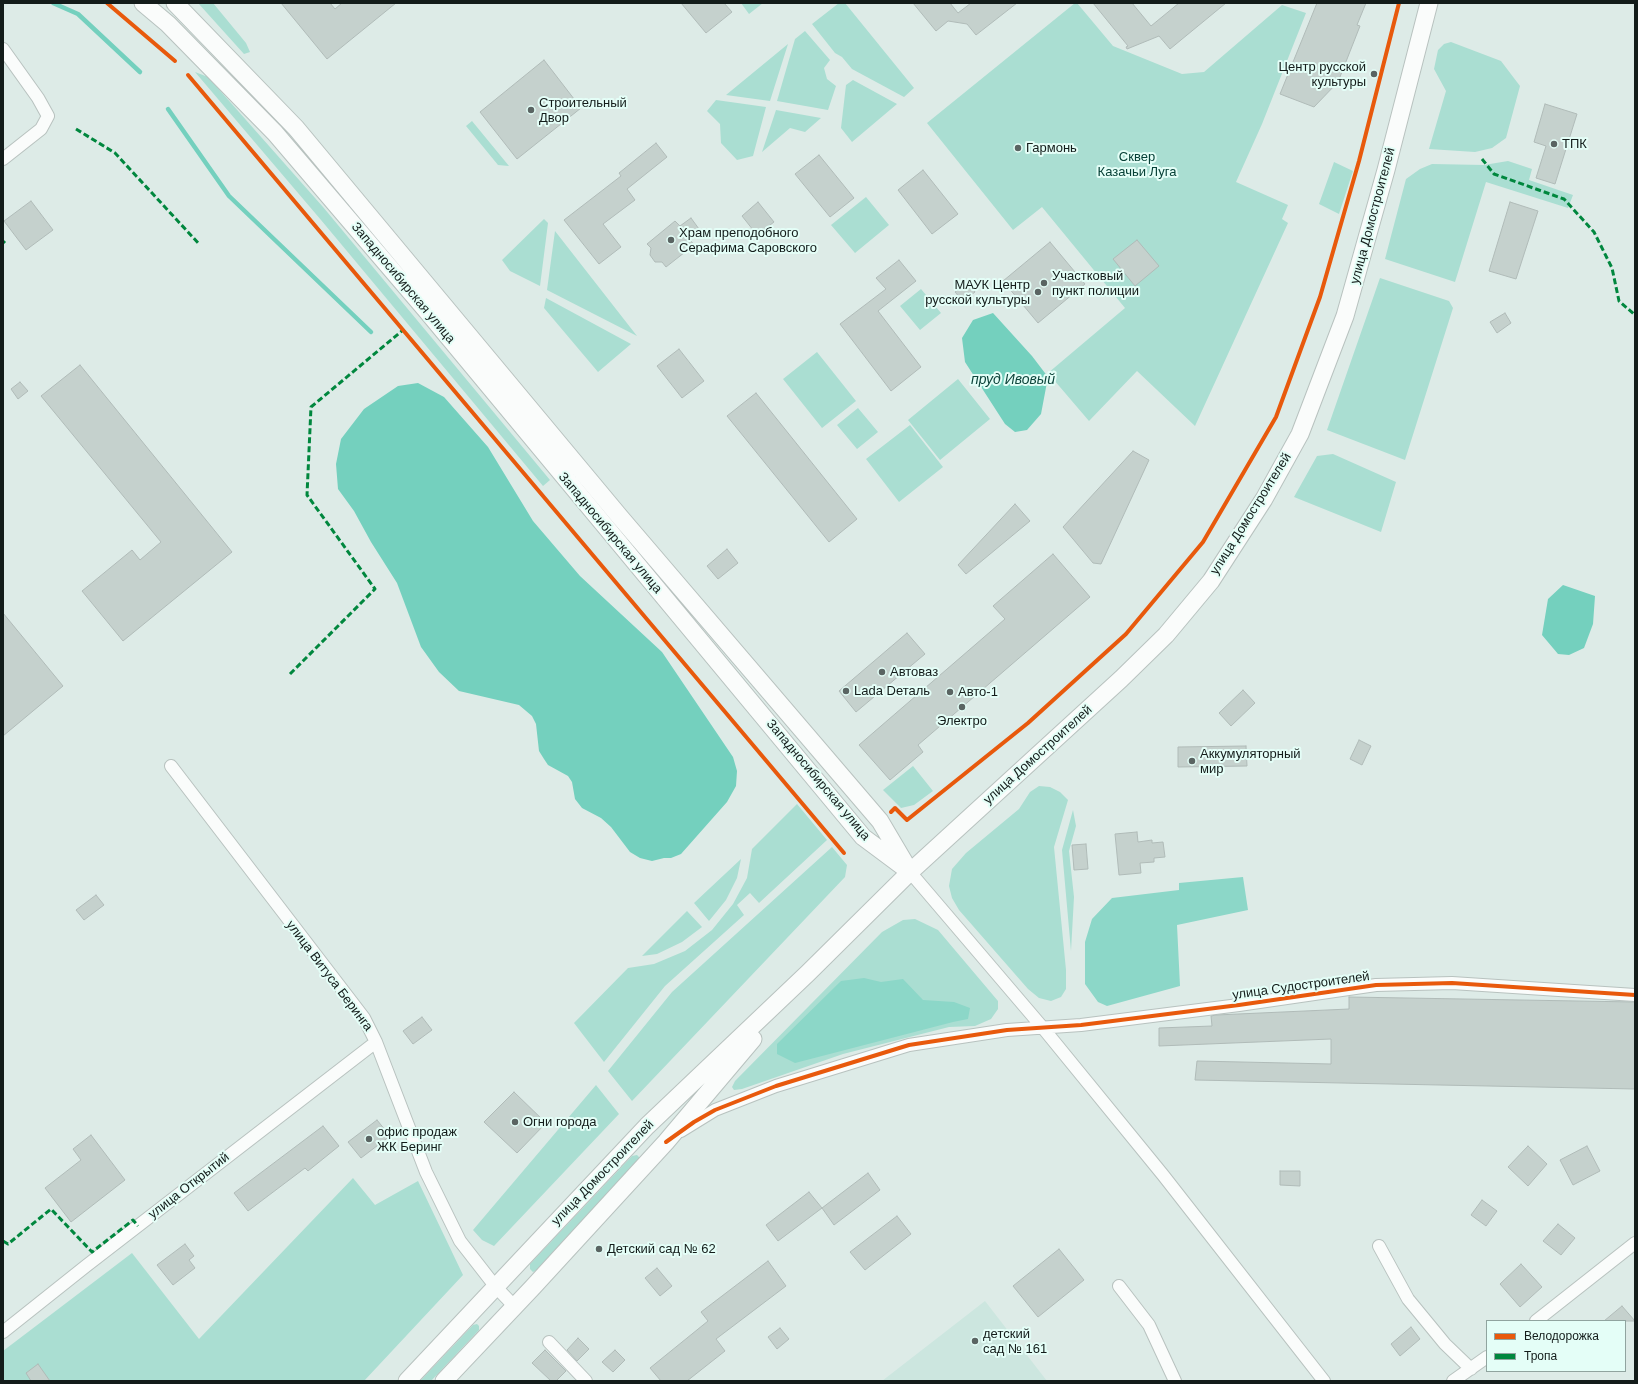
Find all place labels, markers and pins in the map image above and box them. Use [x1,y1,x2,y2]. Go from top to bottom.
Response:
place label: Центр русской культуры [1278,59,1366,90]
marker: Центр русской культуры [1369,69,1379,79]
place label: Строительный Двор [539,95,627,126]
marker: Строительный Двор [526,105,536,115]
place label: ТПК [1562,136,1587,152]
marker: ТПК [1549,139,1559,149]
place label: Гармонь [1026,140,1077,156]
marker: Гармонь [1013,143,1023,153]
place label: Храм преподобного Серафима Саровского [679,225,817,256]
marker: Храм преподобного Серафима Саровского [666,235,676,245]
place label: Участковый пункт полиции [1052,268,1139,299]
place label: МАУК Центр русской культуры [925,277,1030,308]
marker: Участковый пункт полиции [1039,278,1049,288]
marker: МАУК Центр русской культуры [1033,287,1043,297]
place label: Автоваз [890,664,938,680]
marker: Автоваз [877,667,887,677]
place label: Lada Dеталь [854,683,930,699]
place label: Авто-1 [958,684,998,700]
marker: Lada Dеталь [841,686,851,696]
marker: Авто-1 [945,687,955,697]
marker: Электро [957,702,967,712]
place label: Электро [937,713,987,729]
place label: Аккумуляторный мир [1200,746,1301,777]
marker: Аккумуляторный мир [1187,756,1197,766]
place label: Огни города [523,1114,597,1130]
marker: Огни города [510,1117,520,1127]
place label: офис продаж ЖК Беринг [377,1124,457,1155]
marker: офис продаж ЖК Беринг [364,1134,374,1144]
place label: Детский сад № 62 [607,1241,716,1257]
marker: Детский сад № 62 [594,1244,604,1254]
place label: детский сад № 161 [983,1326,1047,1357]
marker: детский сад № 161 [970,1336,980,1346]

